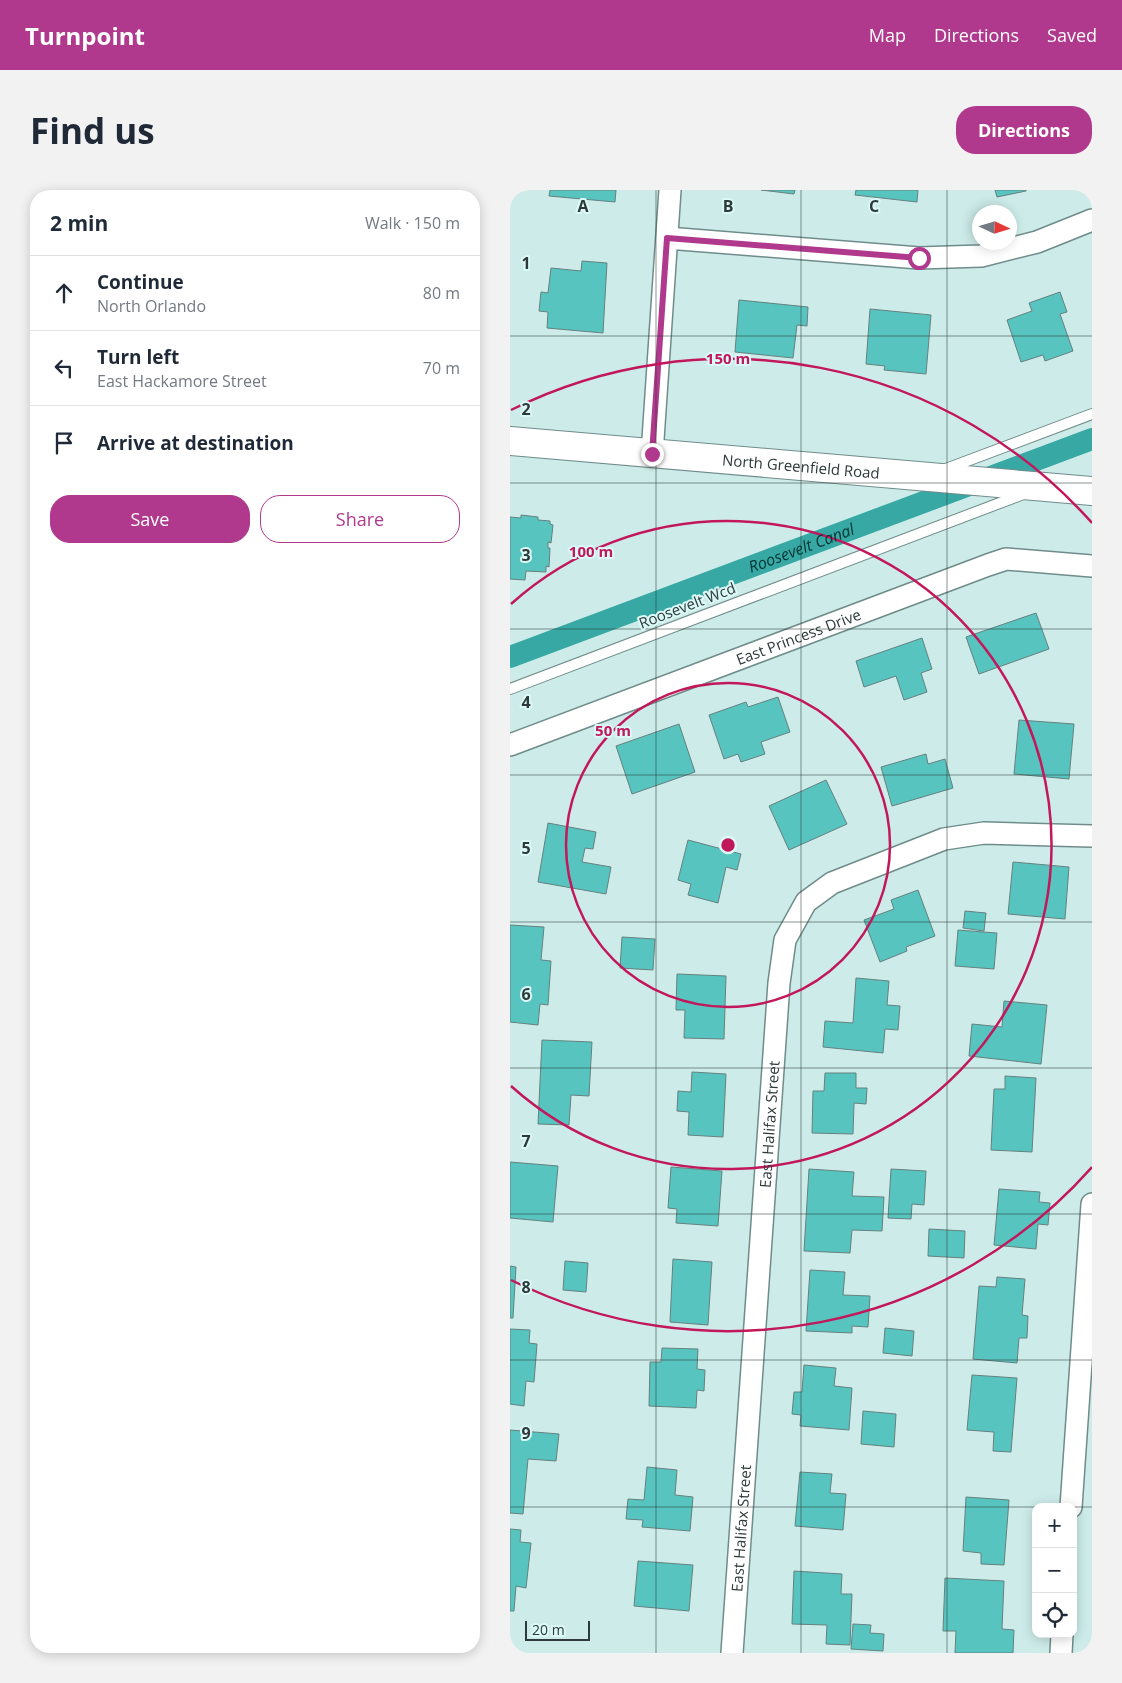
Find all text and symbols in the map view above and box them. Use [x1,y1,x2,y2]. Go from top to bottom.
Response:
text: Turnpoint [25,19,145,52]
text: Map [869,23,906,47]
text: Directions [934,23,1019,47]
text: Saved [1047,23,1097,47]
button: Directions [956,106,1092,154]
text: Find us [30,107,155,154]
text: A [577,195,589,217]
text: B [723,195,733,217]
text: C [869,195,879,217]
north arrow [972,205,1017,250]
text: 2 min [50,209,108,237]
text: Walk · 150 m [365,212,460,234]
route start [908,247,931,270]
text: 1 [521,252,531,274]
text: Continue [97,269,184,295]
icon: ahead [50,279,78,307]
text: 80 m [423,282,460,304]
text: North Orlando [97,295,206,317]
text: Turn left [97,344,179,370]
text: 150 m [706,348,750,368]
icon: left [50,354,78,382]
text: 70 m [423,357,460,379]
text: East Hackamore Street [97,370,267,392]
text: 2 [521,398,531,420]
icon: arrive [50,429,78,457]
text: Arrive at destination [97,430,294,456]
route end [641,443,664,466]
street label: North Greenfield Road [721,449,881,483]
button: Save [50,495,250,543]
button: Share [260,495,460,543]
water label: Roosevelt Canal [745,518,858,578]
text: 100 m [569,541,613,561]
text: 3 [521,544,531,566]
street label: Roosevelt Wcd [636,577,738,633]
street label: East Princess Drive [733,604,863,669]
text: 4 [521,691,531,713]
text: 50 m [595,720,631,740]
centre of rings [719,836,737,854]
text: 5 [521,837,531,859]
text: 6 [521,983,531,1005]
street label: East Halifax Street [755,1060,784,1188]
text: 7 [521,1130,531,1152]
text: 8 [521,1276,531,1298]
text: 9 [521,1422,531,1444]
street label: East Halifax Street [726,1464,755,1592]
map controls [1032,1503,1077,1638]
button: + [1032,1503,1077,1548]
button: − [1032,1548,1077,1593]
button: locate [1032,1593,1077,1638]
scale bar [525,1618,590,1641]
text: 20 m [532,1620,565,1639]

